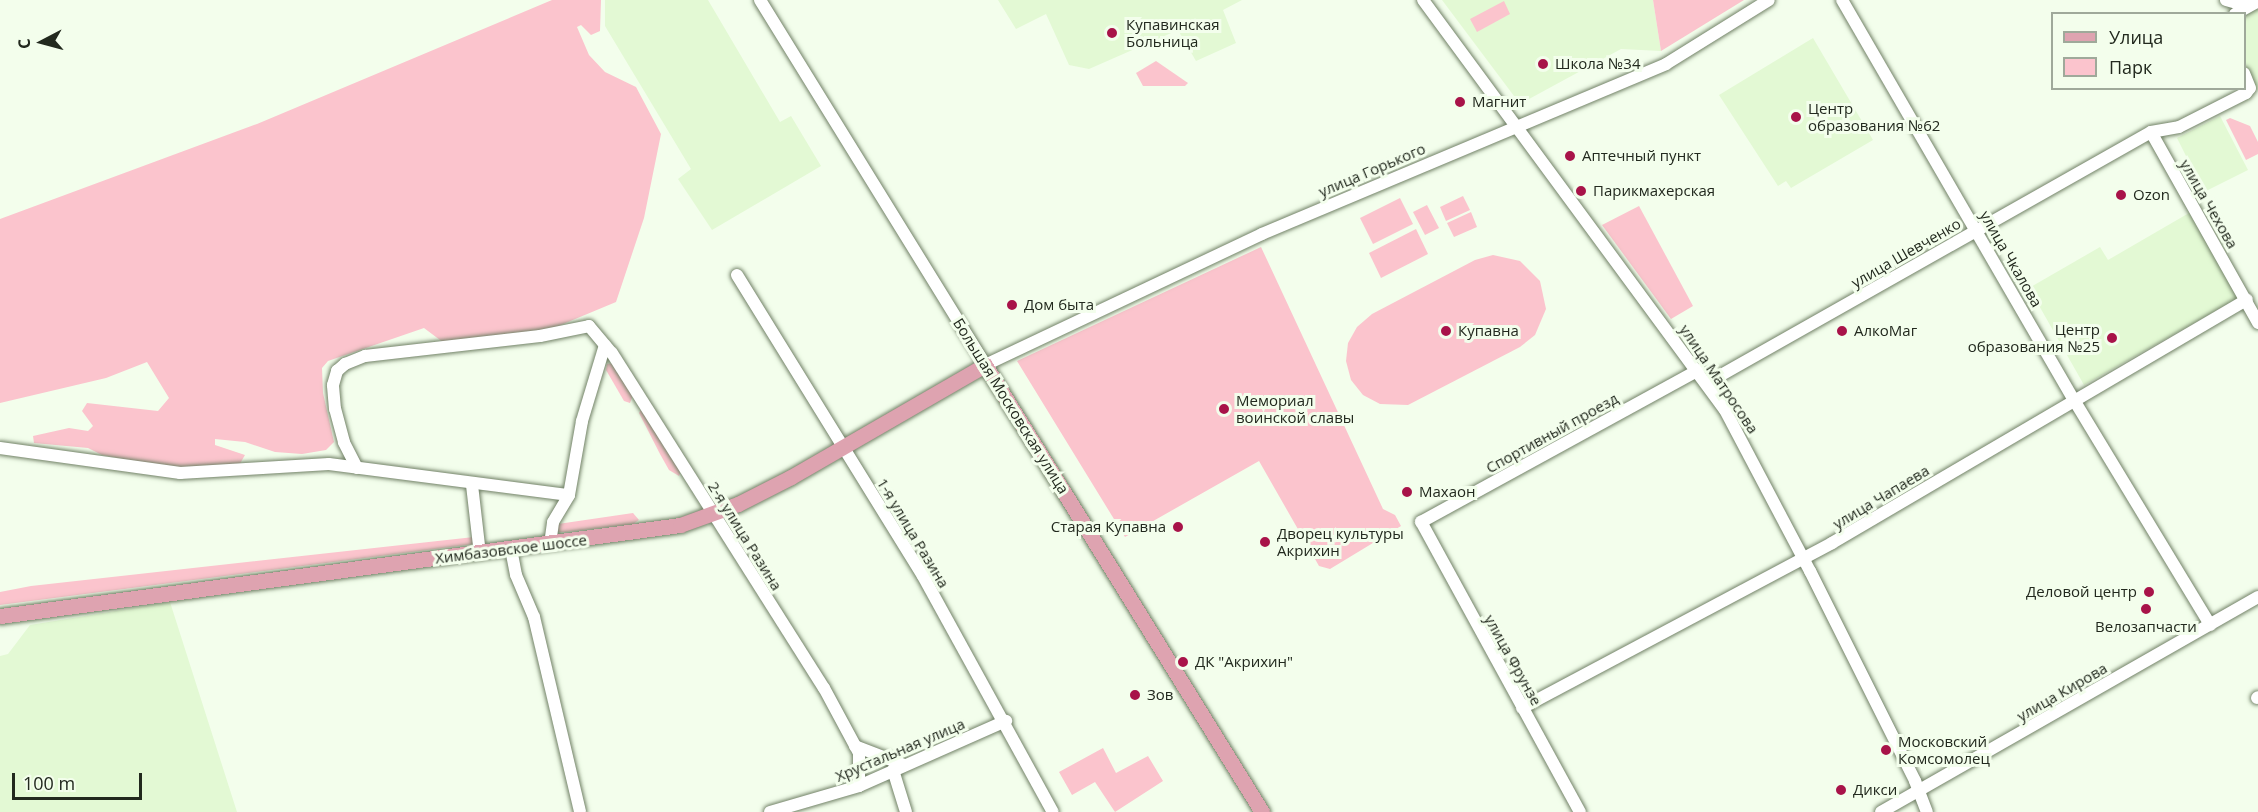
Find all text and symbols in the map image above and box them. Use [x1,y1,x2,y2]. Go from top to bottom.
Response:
north arrow [12,12,72,72]
legend [2051,12,2246,90]
place label: Купавинская Больница [1126,15,1220,50]
marker: Купавинская Больница [1103,24,1121,42]
text: Улица [2109,25,2163,49]
text: С [13,38,36,50]
place label: Школа №34 [1555,55,1640,73]
text: Парк [2109,55,2152,79]
marker: Школа №34 [1536,57,1550,71]
place label: Магнит [1472,93,1526,111]
marker: Магнит [1453,95,1467,109]
place label: Центр образования №62 [1808,99,1940,134]
marker: Центр образования №62 [1789,110,1803,124]
street label: улица Горького [1316,139,1428,201]
place label: Аптечный пункт [1582,147,1701,165]
marker: Аптечный пункт [1563,149,1577,163]
street label: улица Чехова [2176,156,2242,252]
place label: Парикмахерская [1593,182,1715,200]
marker: Парикмахерская [1574,184,1588,198]
place label: Ozon [2133,186,2170,204]
marker: Ozon [2114,188,2128,202]
street label: улица Чкалова [1976,208,2046,310]
street label: улица Шевченко [1848,214,1964,292]
place label: Дом быта [1024,296,1094,314]
marker: Дом быта [1005,298,1019,312]
street label: Большая Московская улица [949,315,1073,497]
place label: Центр образования №25 [1968,320,2100,355]
street label: улица Матросова [1676,321,1762,437]
place label: Купавна [1458,322,1519,340]
place label: АлкоМаг [1854,322,1917,340]
marker: Купавна [1439,324,1453,338]
marker: АлкоМаг [1835,324,1849,338]
marker: Центр образования №25 [2105,331,2119,345]
street label: Спортивный проезд [1483,389,1621,477]
place label: Мемориал воинской славы [1236,391,1354,426]
marker: Мемориал воинской славы [1217,402,1231,416]
street label: улица Чапаева [1830,461,1932,533]
street label: 1-я улица Разина [873,475,953,591]
street label: 2-я улица Разина [704,478,786,594]
place label: Махаон [1419,483,1476,501]
marker: Махаон [1400,485,1414,499]
place label: Старая Купавна [1051,518,1166,536]
marker: Старая Купавна [1171,520,1185,534]
place label: Дворец культуры Акрихин [1277,524,1404,559]
street label: Химбазовское шоссе [434,531,588,567]
marker: Дворец культуры Акрихин [1258,535,1272,549]
place label: Деловой центр [2026,583,2137,601]
marker: Деловой центр [2142,585,2156,599]
marker: Велозапчасти [2139,602,2153,616]
street label: улица Фрунзе [1481,611,1545,709]
place label: Велозапчасти [2095,618,2197,636]
place label: ДК "Акрихин" [1195,653,1293,671]
marker: ДК "Акрихин" [1176,655,1190,669]
street label: улица Кирова [2014,659,2110,725]
place label: Зов [1147,686,1173,704]
marker: Зов [1128,688,1142,702]
street label: Хрустальная улица [833,715,967,785]
place label: Московский Комсомолец [1898,732,1990,767]
marker: Московский Комсомолец [1879,743,1893,757]
scale bar [15,761,146,799]
text: 100 m [23,771,75,795]
place label: Дикси [1853,781,1897,799]
marker: Дикси [1834,783,1848,797]

